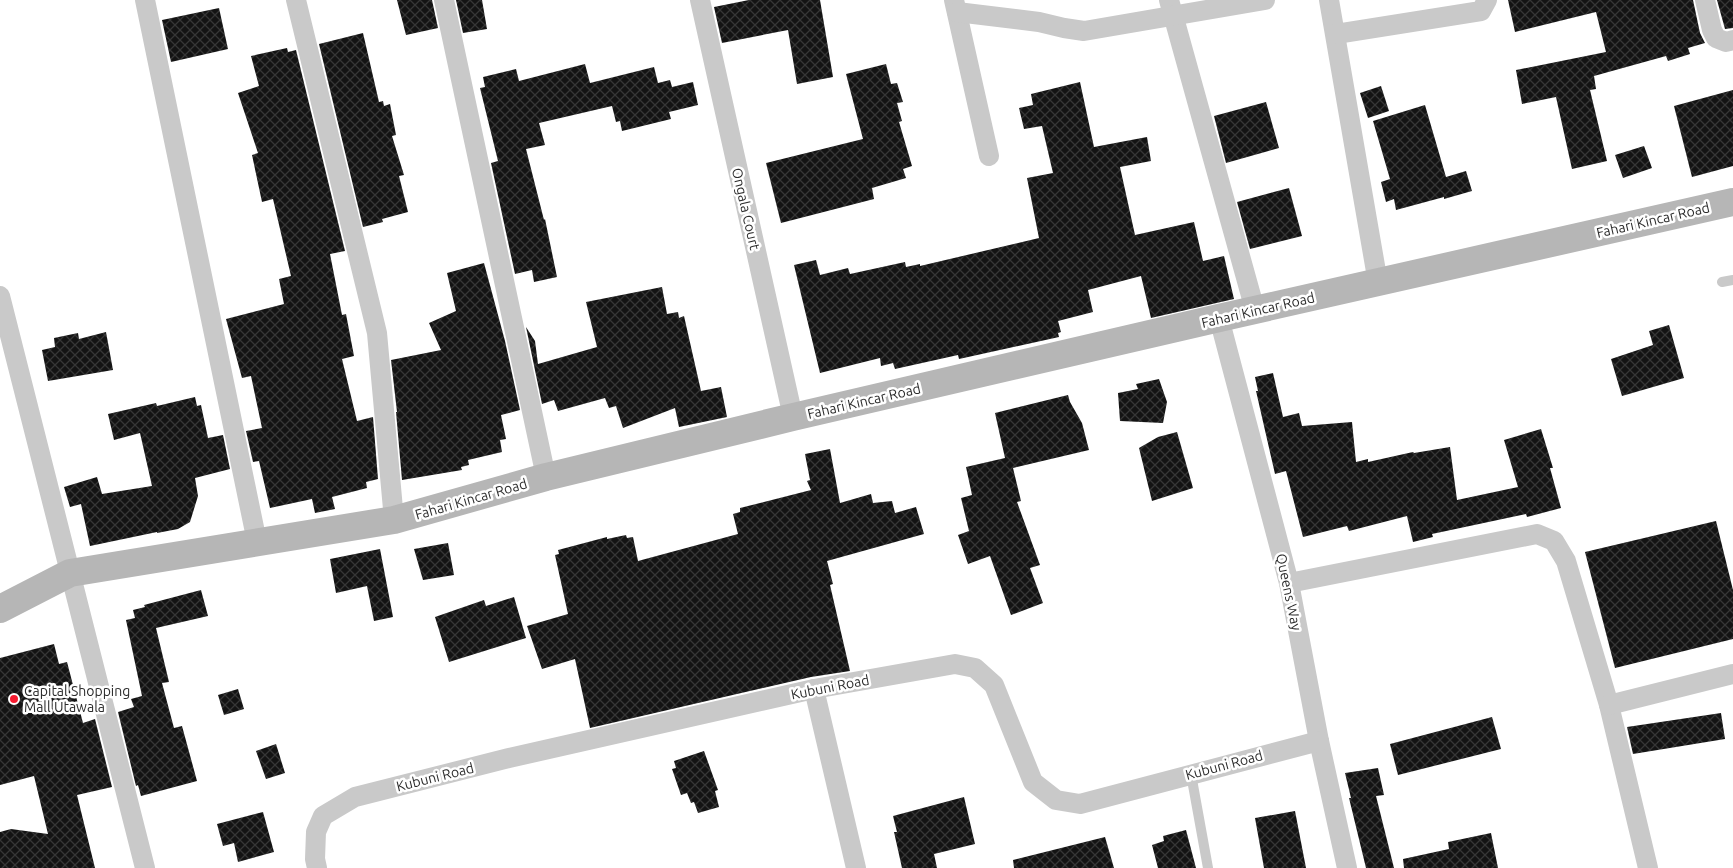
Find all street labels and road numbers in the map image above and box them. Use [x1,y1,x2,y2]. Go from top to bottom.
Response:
street label: Ongala Court [729,166,763,252]
street label: Fahari Kincar Road [1595,199,1711,241]
street label: Fahari Kincar Road [1200,289,1316,331]
street label: Fahari Kincar Road [806,380,922,422]
street label: Fahari Kincar Road [413,475,529,523]
street label: Queens Way [1273,552,1305,632]
street label: Kubuni Road [789,672,871,702]
street label: Kubuni Road [1184,747,1264,783]
street label: Kubuni Road [394,760,476,794]

